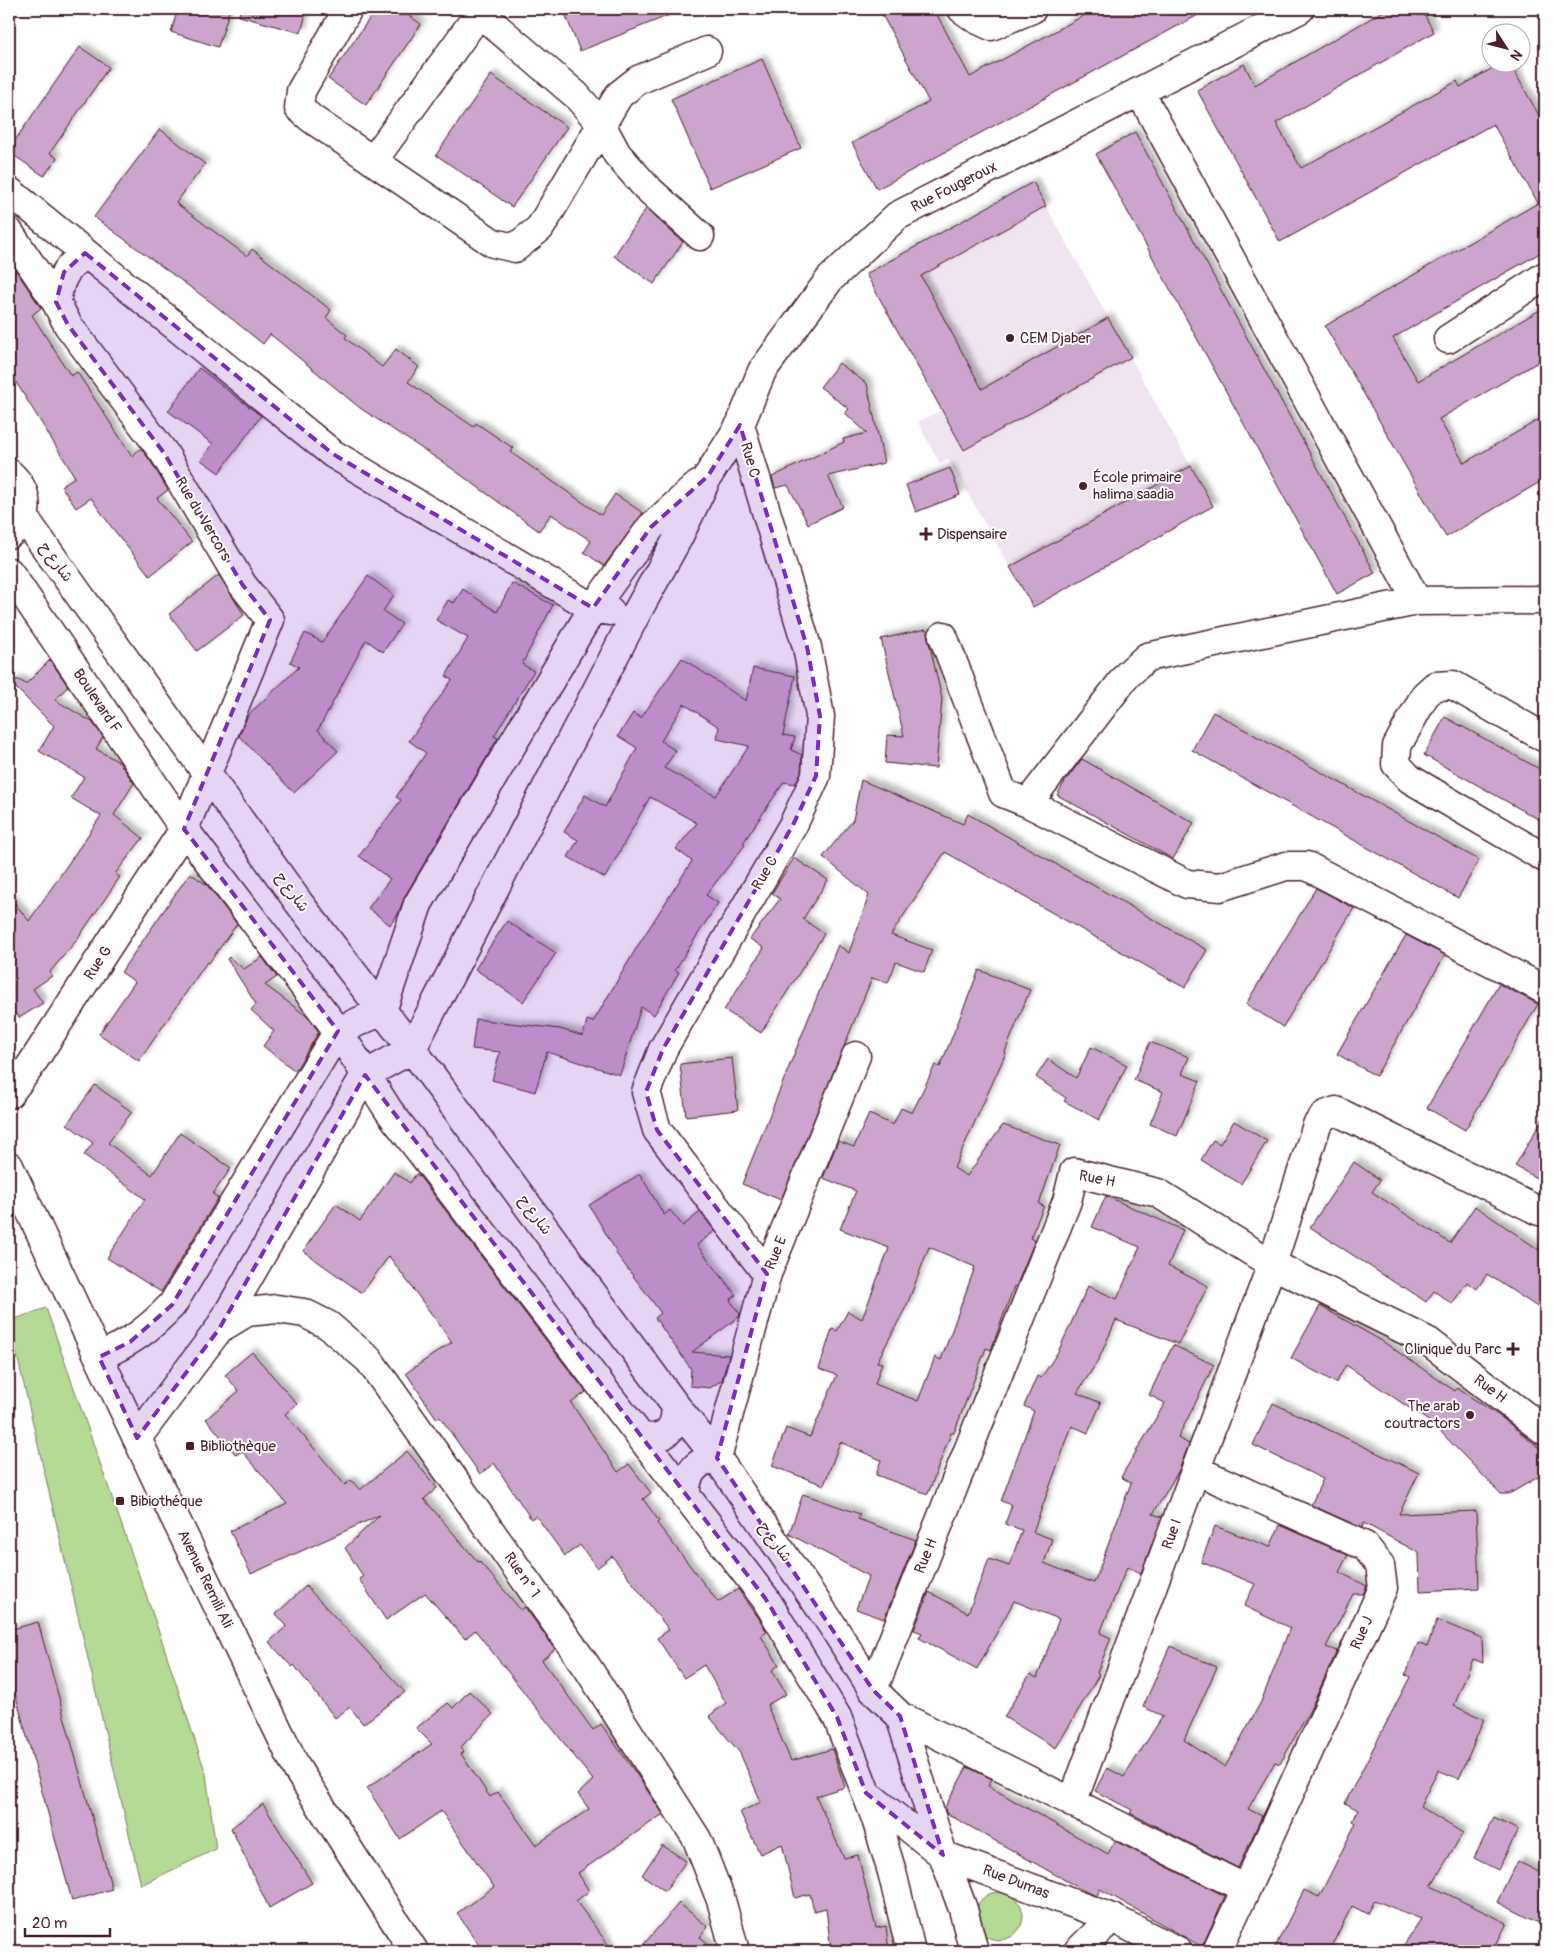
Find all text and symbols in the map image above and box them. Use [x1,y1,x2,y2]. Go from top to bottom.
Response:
north arrow [1482,22,1532,72]
text: N [1506,47,1526,64]
street label: Rue Fougeroux [908,157,1000,217]
place label: CEM Djaber [1020,329,1092,348]
marker: CEM Djaber [1004,332,1016,344]
street label: Rue C [736,440,764,480]
place label: École primaire halima saadia [1093,468,1182,504]
street label: Rue du Vercors [171,474,236,565]
marker: École primaire halima saadia [1077,480,1089,492]
place label: Dispensaire [937,525,1008,544]
marker: Dispensaire [919,527,933,541]
street label: شارع ح [35,538,77,586]
street label: Boulevard F [69,665,125,737]
street label: Rue C [748,853,782,893]
street label: شارع ح [271,868,313,916]
street label: Rue G [80,942,116,984]
street label: Rue H [1077,1166,1117,1192]
street label: شارع ح [514,1191,556,1239]
street label: Rue E [761,1233,791,1273]
place label: Clinique du Parc [1404,1340,1502,1359]
marker: Clinique du Parc [1506,1342,1520,1356]
street label: Rue H [1470,1370,1510,1408]
place label: The arab coutractors [1385,1397,1460,1433]
marker: The arab coutractors [1464,1409,1476,1421]
place label: Bibliothèque [200,1437,276,1456]
marker: Bibliothèque [184,1440,196,1452]
place label: Bibiothéque [130,1492,203,1511]
marker: Bibiothéque [114,1495,126,1507]
street label: Rue I [1158,1516,1186,1552]
street label: شارع ح [754,1518,796,1566]
street label: Avenue Remili Ali [173,1527,237,1631]
street label: Rue H [910,1536,942,1576]
street label: Rue n° 1 [500,1549,544,1601]
street label: Rue J [1346,1614,1378,1652]
street label: Rue Dumas [980,1861,1052,1904]
scale bar [25,1905,110,1937]
text: 20 m [32,1914,67,1933]

